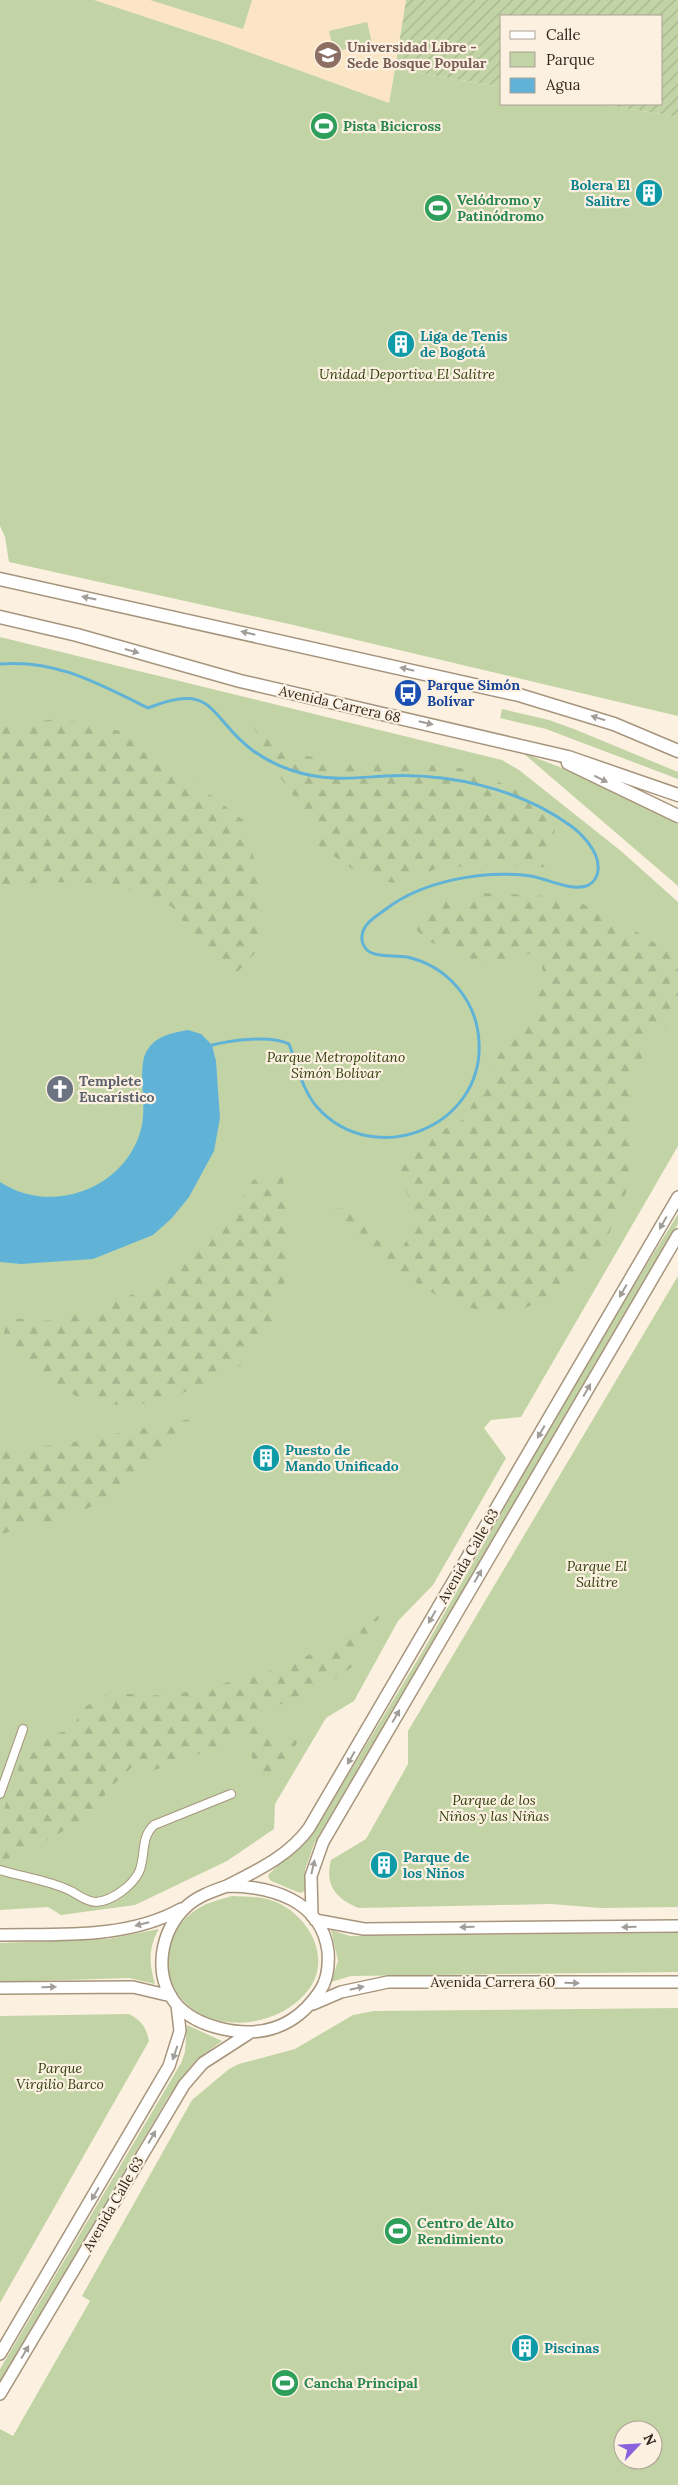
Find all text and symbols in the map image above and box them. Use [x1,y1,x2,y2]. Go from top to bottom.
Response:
legend [500,15,663,105]
text: Calle [546,25,581,44]
place label: Universidad Libre - Sede Bosque Popular [347,38,487,72]
school or university icon: Universidad Libre - Sede Bosque Popular [313,40,343,70]
text: Parque [546,50,595,69]
text: Agua [545,75,581,94]
sports icon: Pista Bicicross [309,111,339,141]
place label: Pista Bicicross [343,117,441,135]
place label: Bolera El Salitre [570,176,631,210]
building icon: Bolera El Salitre [634,178,664,208]
place label: Velódromo y Patinódromo [457,191,544,225]
sports icon: Velódromo y Patinódromo [423,193,453,223]
place label: Liga de Tenis de Bogotá [420,327,508,361]
building icon: Liga de Tenis de Bogotá [386,329,416,359]
park label: Unidad Deportiva El Salitre [319,365,495,383]
one-way arrow [81,594,97,602]
one-way arrow [241,629,256,637]
one-way arrow [124,648,139,656]
one-way arrow [399,665,414,673]
place label: Parque Simón Bolívar [427,676,520,710]
bus stop icon: Parque Simón Bolívar [393,678,423,708]
street label: Avenida Carrera 68 [276,681,403,727]
one-way arrow [590,714,605,722]
one-way arrow [418,719,433,727]
one-way arrow [594,775,608,783]
park label: Parque Metropolitano Simón Bolívar [267,1048,405,1082]
place label: Templete Eucarístico [79,1072,155,1106]
church icon: Templete Eucarístico [45,1074,75,1104]
one-way arrow [658,1217,667,1230]
one-way arrow [619,1284,627,1299]
one-way arrow [583,1383,591,1398]
one-way arrow [536,1425,545,1438]
place label: Puesto de Mando Unificado [285,1441,399,1475]
building icon: Puesto de Mando Unificado [251,1443,281,1473]
street label: Avenida Calle 63 [433,1505,503,1608]
park label: Parque El Salitre [567,1557,627,1591]
one-way arrow [474,1569,482,1583]
one-way arrow [428,1611,437,1624]
one-way arrow [391,1710,400,1723]
one-way arrow [346,1751,355,1764]
park label: Parque de los Niños y las Niñas [439,1791,549,1825]
place label: Parque de los Niños [403,1848,470,1882]
building icon: Parque de los Niños [369,1850,399,1880]
one-way arrow [309,1860,317,1875]
one-way arrow [134,1920,149,1928]
one-way arrow [459,1923,475,1931]
one-way arrow [621,1923,637,1931]
street label: Avenida Carrera 60 [429,1973,556,1991]
one-way arrow [564,1979,580,1987]
one-way arrow [41,1983,57,1991]
one-way arrow [350,1984,365,1992]
one-way arrow [171,2046,179,2061]
park label: Parque Virgilio Barco [16,2059,104,2093]
one-way arrow [148,2129,156,2144]
street label: Avenida Calle 63 [78,2153,148,2256]
one-way arrow [90,2187,99,2200]
place label: Centro de Alto Rendimiento [417,2214,514,2248]
sports icon: Centro de Alto Rendimiento [383,2216,413,2246]
building icon: Piscinas [510,2333,540,2363]
place label: Piscinas [544,2339,599,2357]
one-way arrow [21,2346,30,2359]
sports icon: Cancha Principal [270,2368,300,2398]
place label: Cancha Principal [304,2374,419,2392]
north arrow [613,2420,663,2470]
text: N [639,2431,660,2448]

